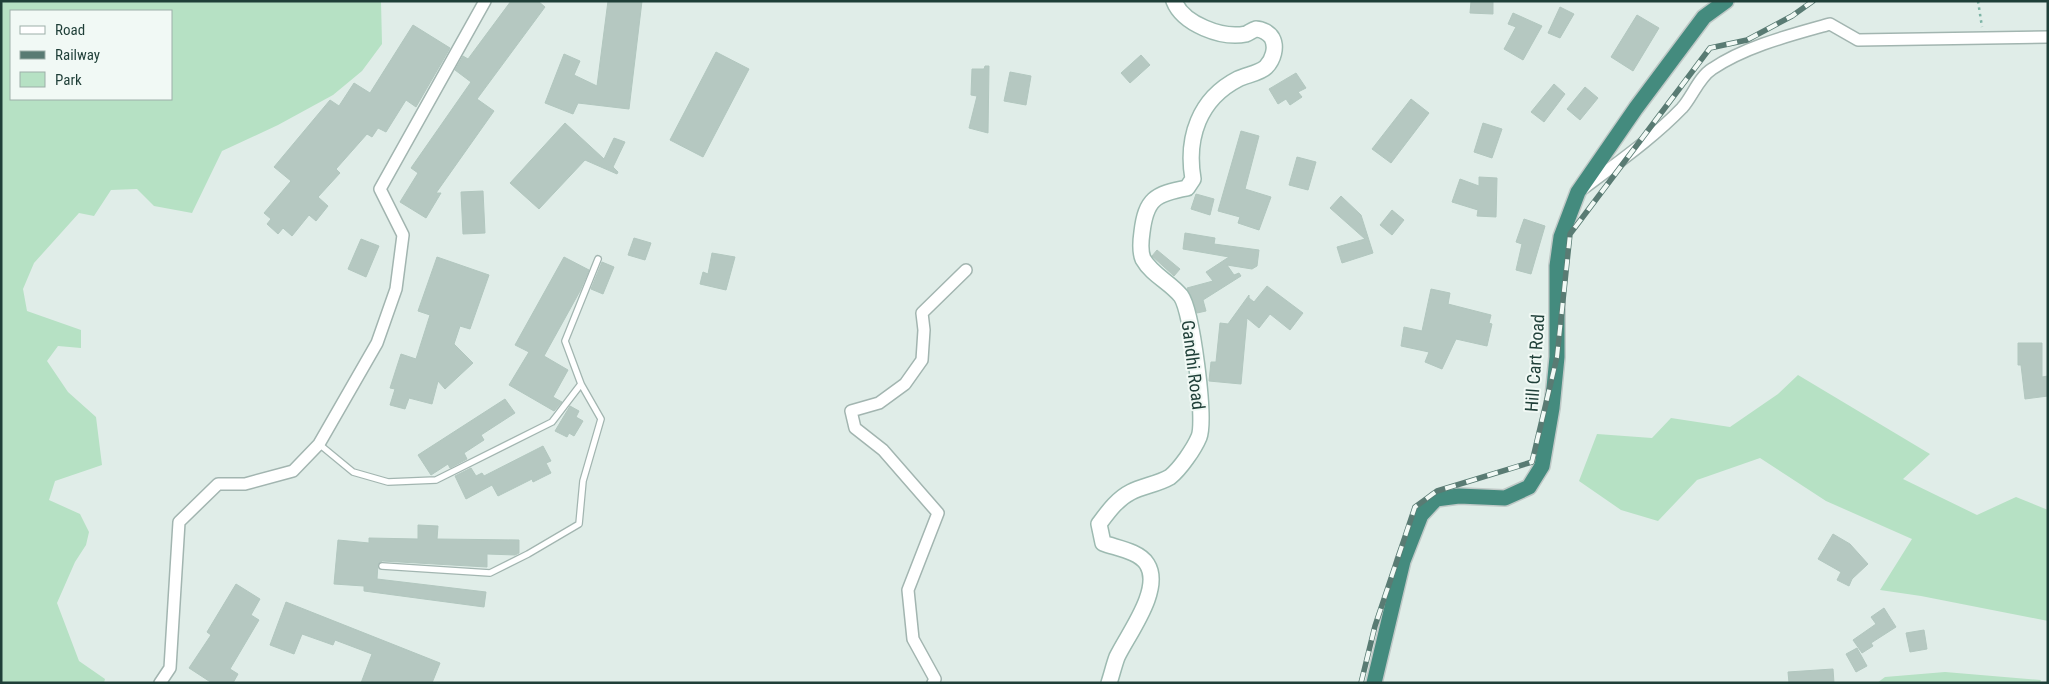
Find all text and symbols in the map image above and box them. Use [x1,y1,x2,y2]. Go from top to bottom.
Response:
legend [10,10,172,100]
text: Road [55,21,85,39]
text: Railway [55,46,100,64]
text: Park [55,71,82,89]
street label: Hill Cart Road [1521,313,1548,413]
street label: Gandhi Road [1178,319,1209,411]

